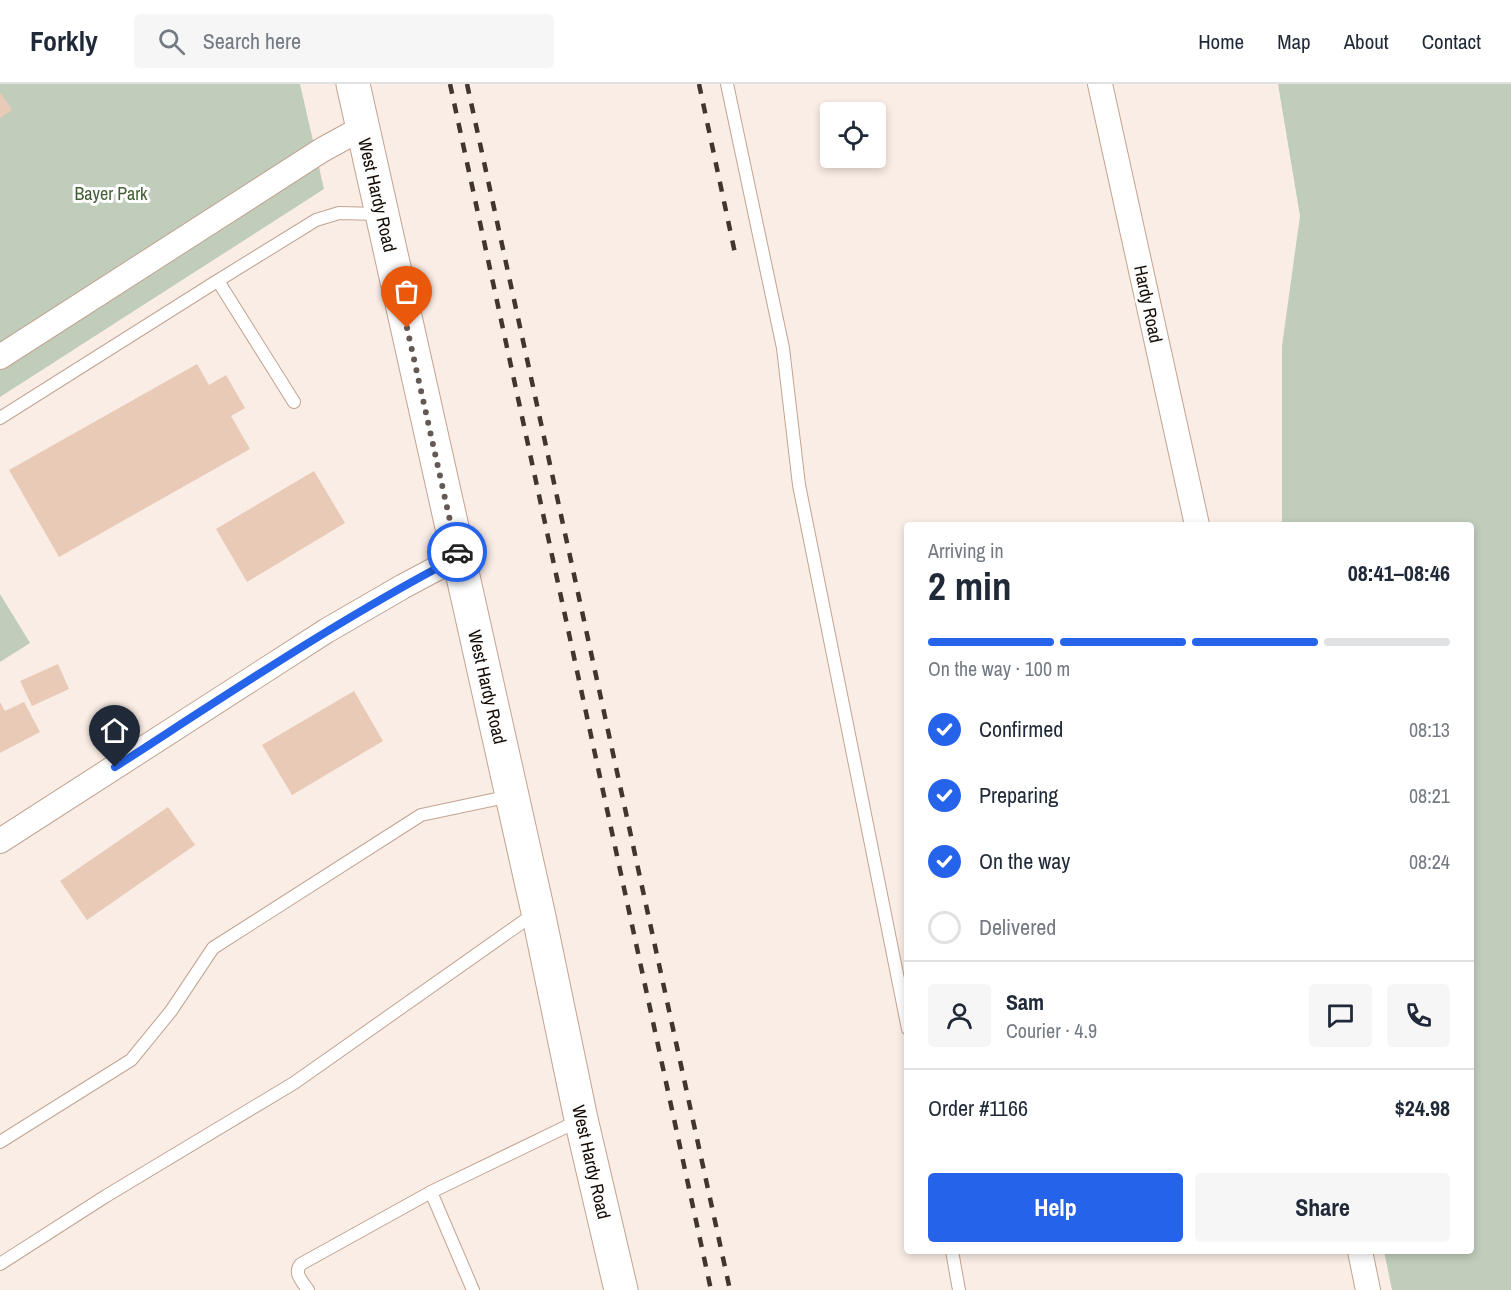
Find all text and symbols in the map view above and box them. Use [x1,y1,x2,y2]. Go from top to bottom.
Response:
search box [134,14,554,68]
text: Forkly [30,22,98,60]
icon: search [155,25,188,58]
text: Search here [203,26,301,56]
text: Home [1198,27,1244,56]
text: Map [1277,27,1311,56]
text: About [1344,27,1389,56]
text: Contact [1422,27,1481,56]
map controls [820,102,886,168]
button: locate [820,102,886,168]
street label: West Hardy Road [352,135,403,254]
park label: Bayer Park [74,181,148,206]
street label: Hardy Road [1128,263,1169,345]
pin [381,266,432,328]
icon: bag [390,275,423,308]
courier [427,522,487,582]
icon: car [441,536,474,569]
text: Arriving in [928,537,1004,564]
text: 08:41–08:46 [1348,558,1450,588]
text: 2 min [928,560,1012,612]
street label: West Hardy Road [462,627,513,746]
text: On the way · 100 m [928,655,1070,682]
pin [89,705,140,767]
icon: check [928,713,961,746]
icon: home [98,714,131,747]
text: Confirmed [979,714,1063,744]
text: 08:13 [1409,716,1450,743]
icon: check [928,779,961,812]
text: Preparing [979,780,1058,810]
text: 08:21 [1409,782,1450,809]
icon: check [928,845,961,878]
text: On the way [979,846,1070,876]
text: 08:24 [1409,848,1450,875]
text: Delivered [979,912,1056,942]
button: person [928,984,991,1047]
button: chat [1309,984,1372,1047]
button: phone [1387,984,1450,1047]
text: Sam [1006,987,1044,1017]
text: Courier · 4.9 [1006,1017,1097,1044]
text: Order #1166 [928,1093,1028,1123]
text: $24.98 [1395,1093,1450,1123]
street label: West Hardy Road [566,1102,617,1221]
button: Help [928,1173,1183,1242]
button: Share [1195,1173,1450,1242]

